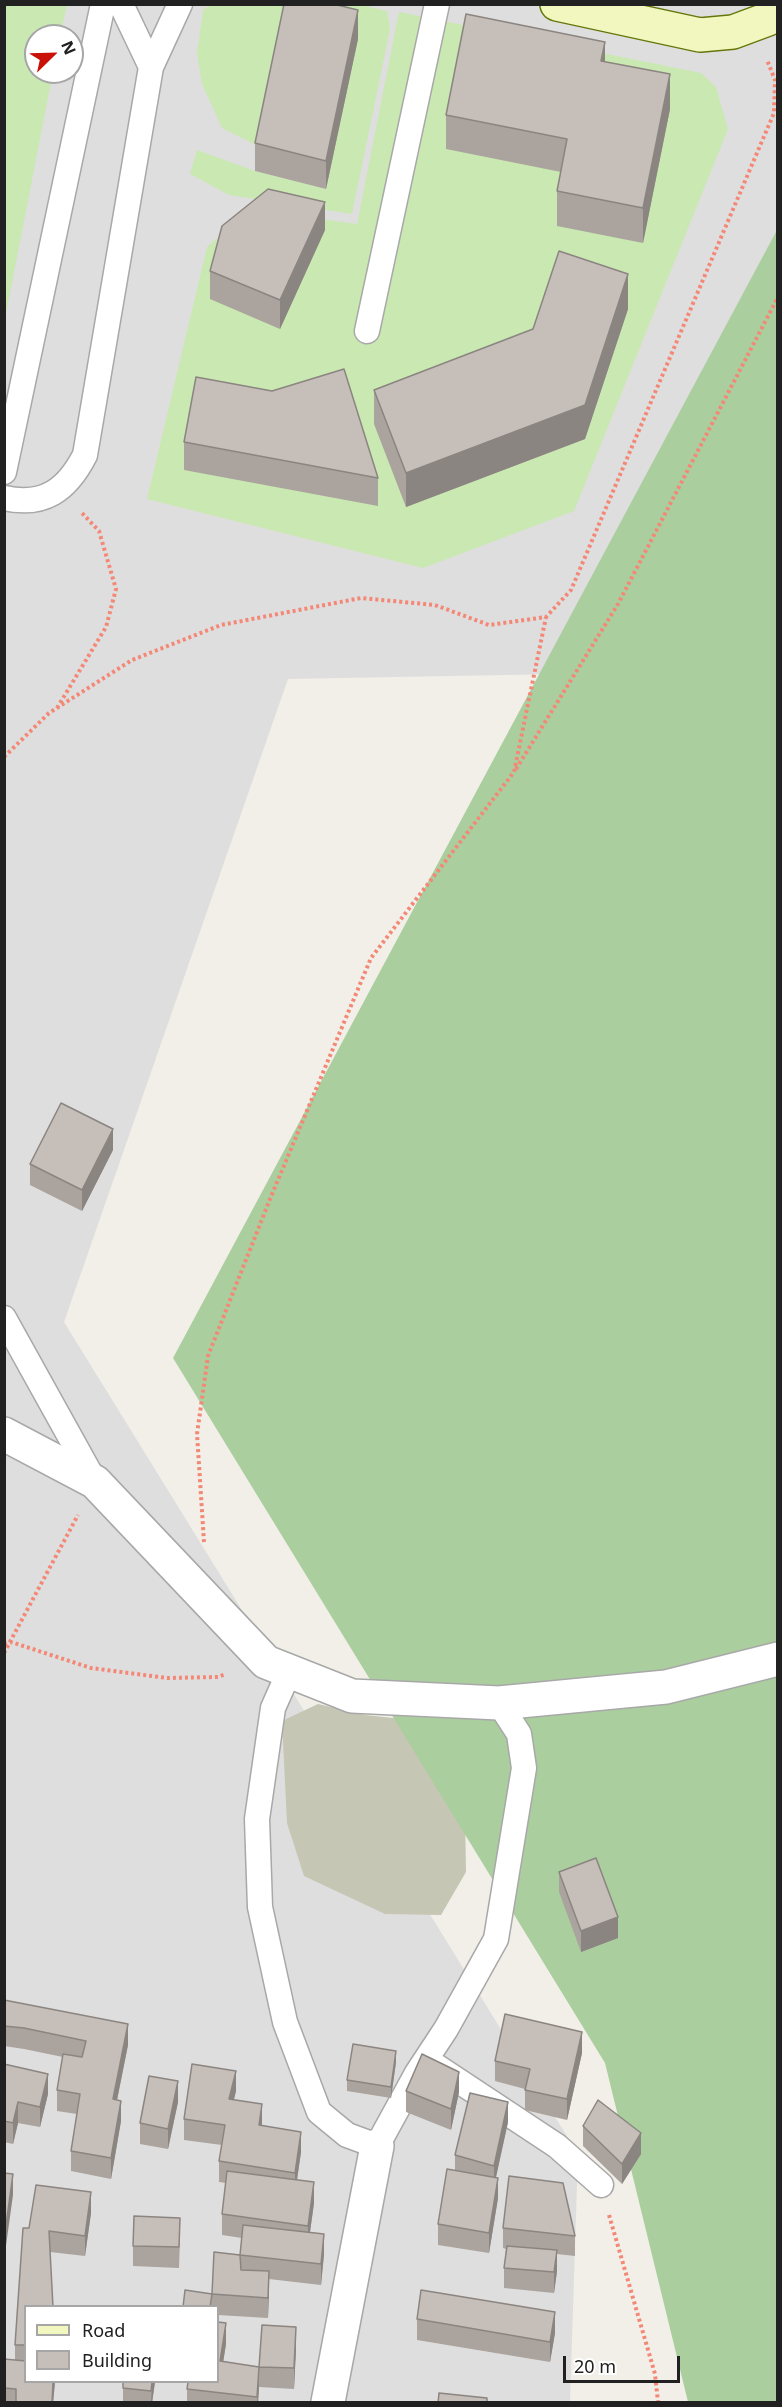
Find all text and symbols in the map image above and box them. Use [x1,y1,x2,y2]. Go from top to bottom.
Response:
north arrow [24,24,84,84]
text: N [56,37,81,58]
legend [24,2305,219,2383]
text: Road [82,2318,125,2342]
scale bar [566,2344,683,2382]
text: Building [82,2348,152,2372]
text: 20 m [574,2354,616,2378]

